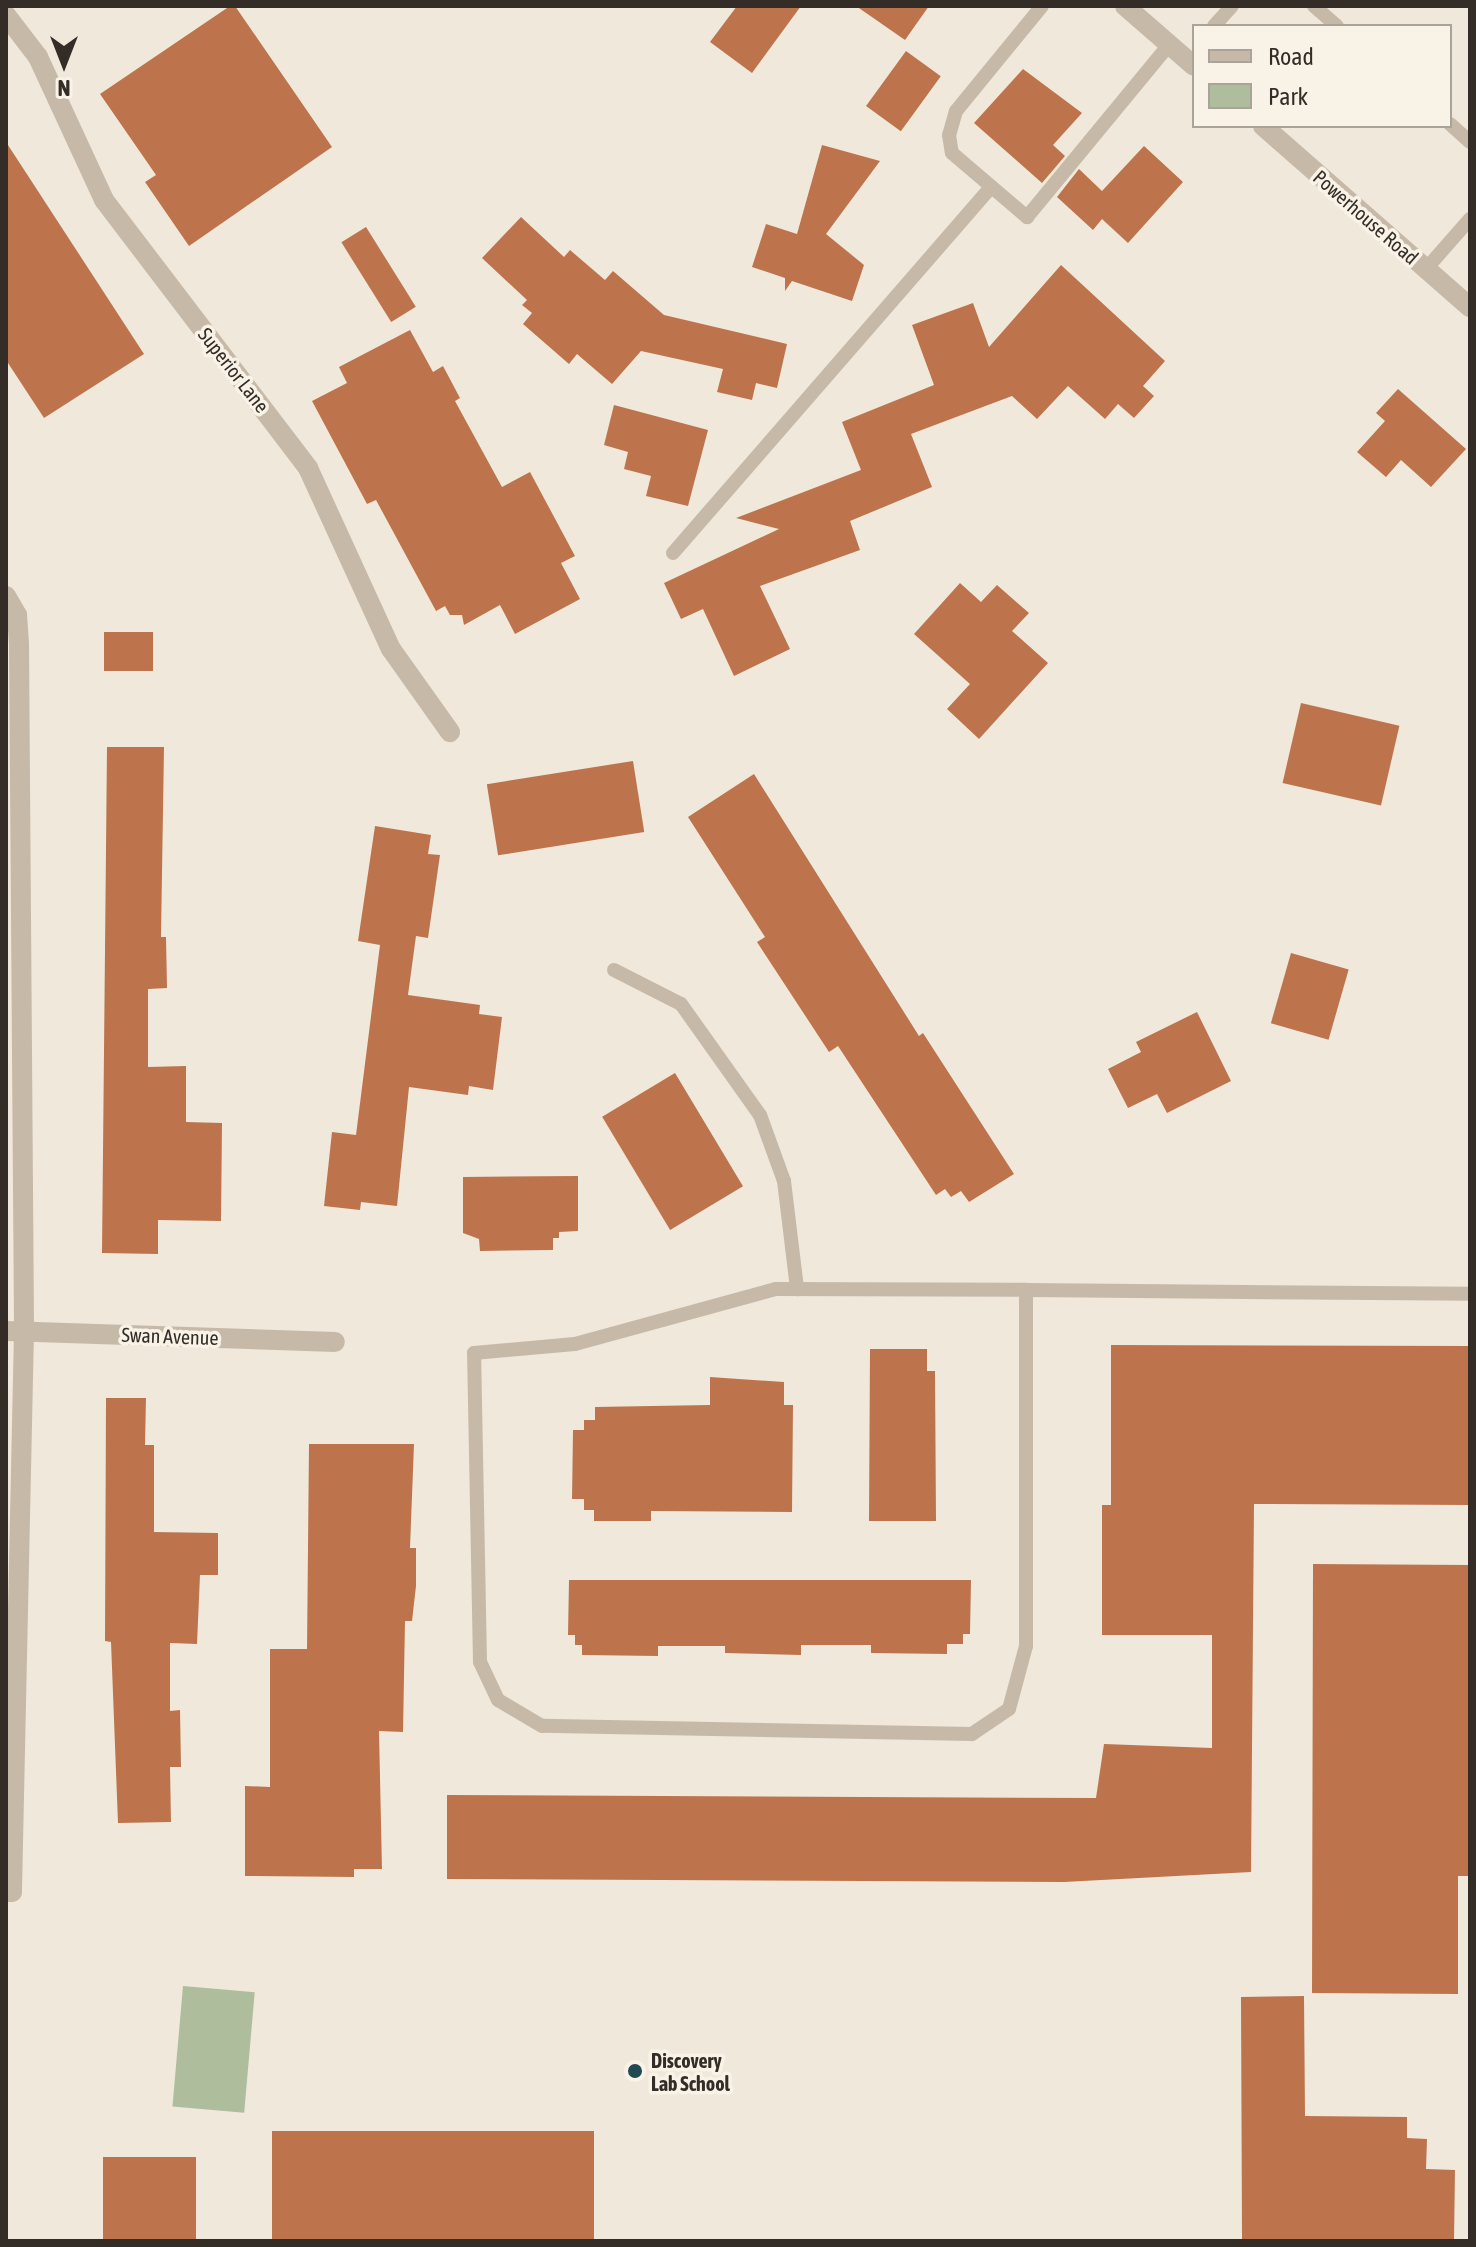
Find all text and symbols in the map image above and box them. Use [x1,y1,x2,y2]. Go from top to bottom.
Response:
north arrow [24,24,104,104]
legend [1192,24,1452,128]
text: Road [1268,43,1314,70]
text: N [58,75,71,101]
text: Park [1268,83,1308,110]
street label: Powerhouse Road [1309,165,1423,269]
street label: Superior Lane [193,323,275,417]
street label: Swan Avenue [121,1322,219,1350]
place label: Discovery Lab School [651,2048,730,2095]
marker: Discovery Lab School [626,2062,644,2080]

